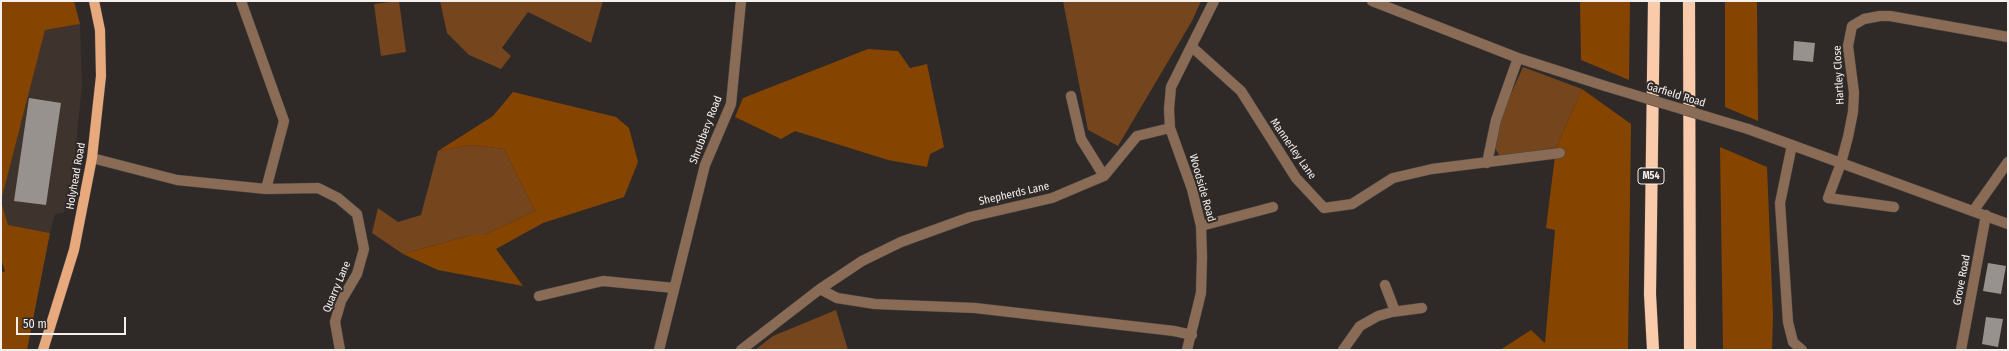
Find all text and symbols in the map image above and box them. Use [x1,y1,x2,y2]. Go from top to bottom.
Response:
street label: Hartley Close [1831,45,1847,105]
street label: Garfield Road [1645,80,1707,110]
street label: Shrubbery Road [687,94,725,166]
street label: Mannerley Lane [1267,116,1319,182]
street label: Holyhead Road [64,141,88,211]
street label: Woodside Road [1186,153,1218,223]
road number: M54 [1638,168,1664,184]
street label: Shepherds Lane [977,179,1051,209]
street label: Grove Road [1951,254,1973,306]
street label: Quarry Lane [320,259,354,315]
scale bar [18,309,128,335]
text: 50 m [23,317,47,331]

